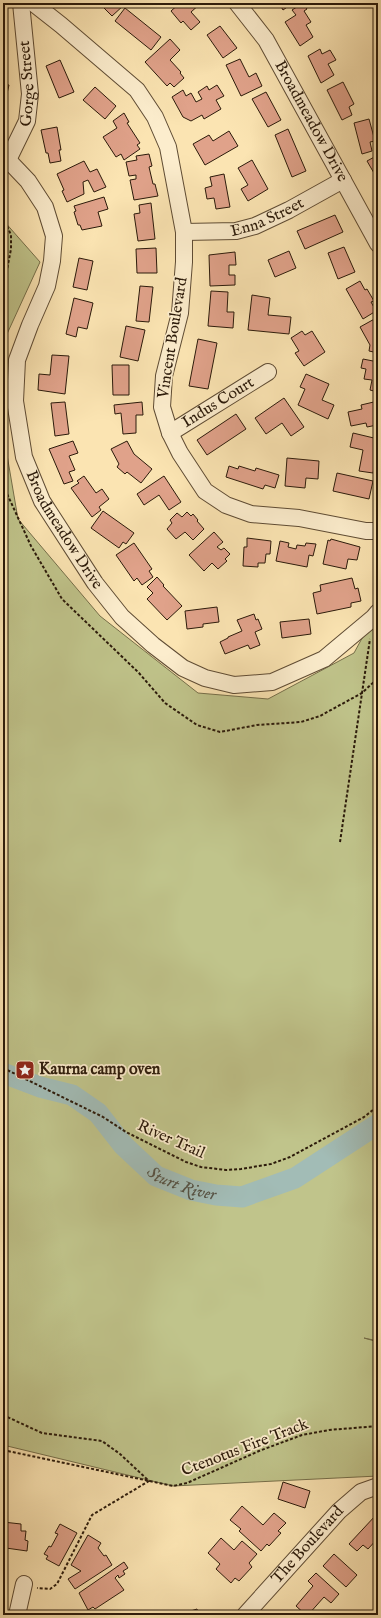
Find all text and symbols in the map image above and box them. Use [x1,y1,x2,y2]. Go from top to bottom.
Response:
street label: Gorge Street [15,39,40,128]
street label: Broadmeadow Drive [269,57,352,186]
street label: Enna Street [228,193,308,242]
street label: Vincent Boulevard [153,276,193,401]
street label: Indus Court [179,373,259,433]
street label: Broadmeadow Drive [21,468,106,594]
place icon: Kaurna camp oven [14,1059,36,1081]
place label: Kaurna camp oven [39,1060,161,1080]
street label: River Trail [134,1116,208,1164]
water label: Sturt River [142,1162,219,1206]
street label: Ctenotus Fire Track [179,1414,312,1481]
street label: The Boulevard [268,1502,349,1589]

